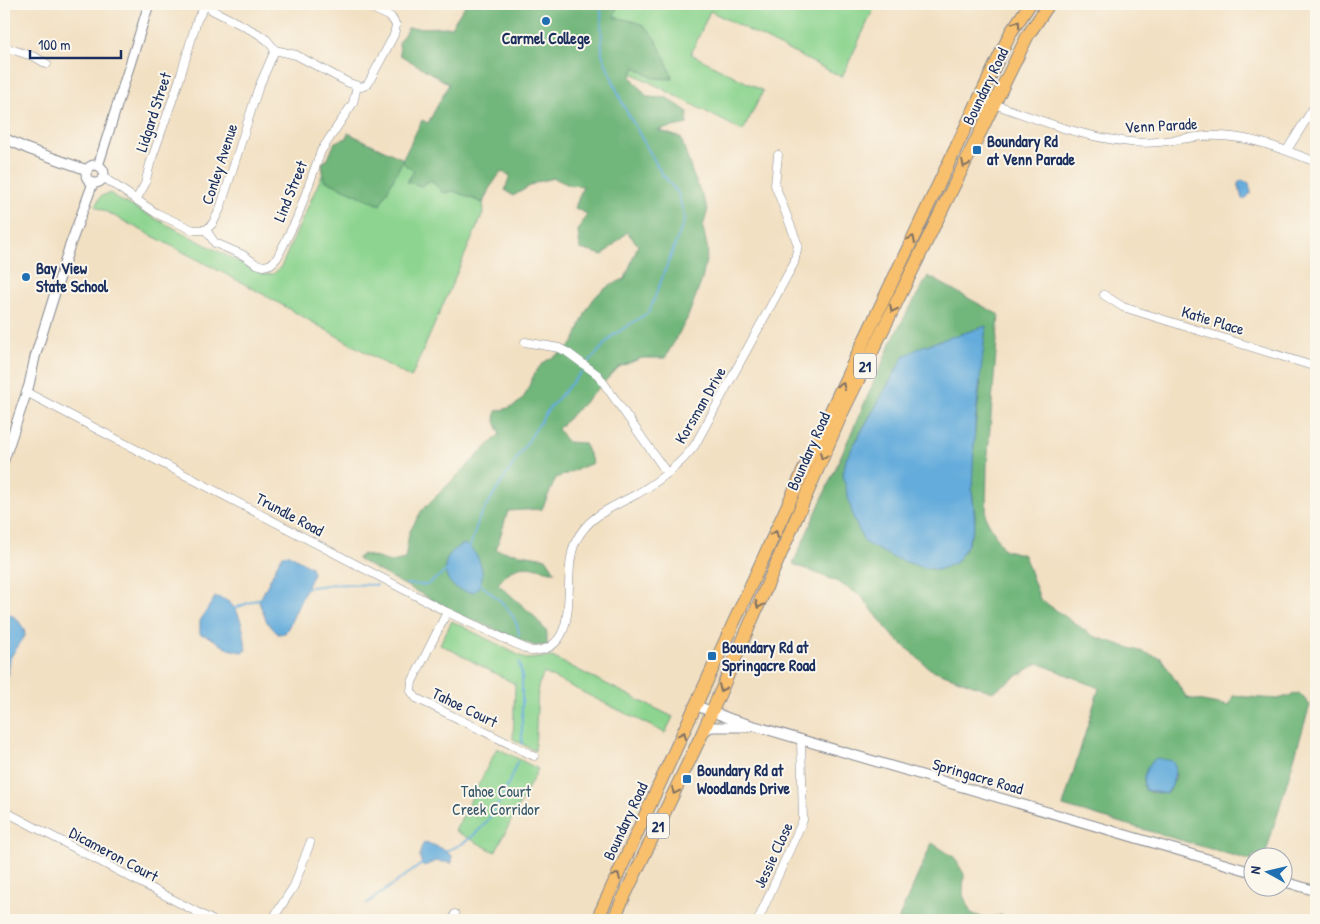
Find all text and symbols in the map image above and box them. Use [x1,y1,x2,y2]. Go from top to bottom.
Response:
marker: Carmel College [540,15,552,27]
one-way arrow [1010,21,1020,30]
place label: Carmel College [502,27,591,50]
scale bar [30,28,121,60]
text: 100 m [38,34,71,55]
street label: Boundary Road [957,44,1013,128]
street label: Lidgard Street [130,69,176,155]
street label: Venn Parade [1124,112,1198,138]
street label: Conley Avenue [196,120,243,207]
place label: Boundary Rd at Venn Parade [987,130,1076,170]
marker: Boundary Rd at Venn Parade [971,144,983,156]
street label: Lind Street [268,157,312,225]
one-way arrow [961,159,971,168]
one-way arrow [906,235,916,244]
place label: Bay View State School [36,257,109,297]
marker: Bay View State School [20,271,32,283]
street label: Katie Place [1179,300,1248,340]
one-way arrow [889,304,899,313]
road number: 21 [854,354,876,378]
street label: Korsman Drive [669,362,731,447]
one-way arrow [836,382,847,391]
street label: Boundary Road [781,408,835,494]
one-way arrow [819,451,830,460]
street label: Trundle Road [252,487,328,541]
one-way arrow [769,530,779,539]
one-way arrow [754,600,765,609]
place label: Boundary Rd at Springacre Road [722,636,816,677]
marker: Boundary Rd at Springacre Road [706,650,718,662]
street label: Tahoe Court [429,682,502,733]
one-way arrow [718,683,729,692]
one-way arrow [677,731,687,740]
street label: Springacre Road [930,753,1026,799]
place label: Boundary Rd at Woodlands Drive [697,759,791,799]
marker: Boundary Rd at Woodlands Drive [681,773,693,785]
street label: Boundary Road [597,778,653,864]
park label: Tahoe Court Creek Corridor [452,780,540,820]
one-way arrow [671,786,681,795]
road number: 21 [647,814,669,838]
street label: Jessie Close [748,818,798,891]
street label: Dicameron Court [66,821,163,887]
north arrow [1242,846,1292,896]
text: N [1245,865,1265,875]
one-way arrow [611,872,622,881]

